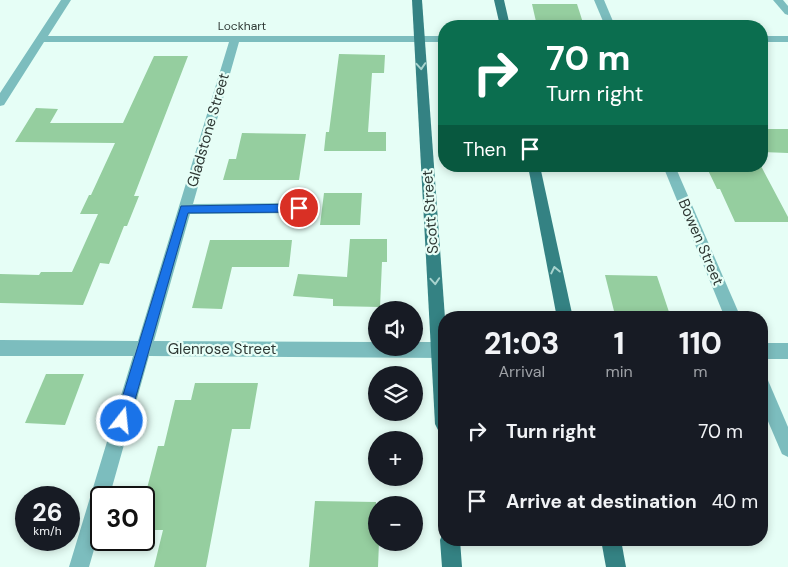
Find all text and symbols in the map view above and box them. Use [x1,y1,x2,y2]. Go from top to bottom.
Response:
street label: Lockhart [218,18,267,34]
text: 70 m [546,35,630,81]
icon: right [463,40,528,105]
one-way arrow [415,62,426,70]
street label: Gladstone Street [182,71,234,189]
text: Turn right [546,79,643,108]
icon: arrive [516,135,544,163]
text: Then [463,137,506,162]
street label: Scott Street [417,169,443,255]
pin [278,187,320,229]
icon: arrive [285,194,313,222]
street label: Bowen Street [674,196,728,289]
one-way arrow [550,265,561,274]
one-way arrow [429,277,440,285]
map controls [368,301,423,551]
button: sound [368,301,423,356]
text: 21:03 [484,324,559,363]
text: 1 [614,324,625,363]
text: 110 [679,324,722,363]
street label: Glenrose Street [168,339,276,359]
text: Arrival [498,361,545,382]
text: min [605,361,633,382]
text: m [693,361,708,382]
button: layers [368,366,423,421]
position arrow [95,394,147,446]
icon: right [463,417,491,445]
text: Turn right [506,419,596,444]
text: 70 m [698,419,743,444]
button: + [368,431,423,486]
speed limit sign: 30 [90,486,155,551]
icon: arrive [463,487,491,515]
text: Arrive at destination [506,489,697,514]
text: 40 m [712,489,758,514]
text: 26 [32,496,63,529]
button: − [368,496,423,551]
text: km/h [33,523,62,539]

